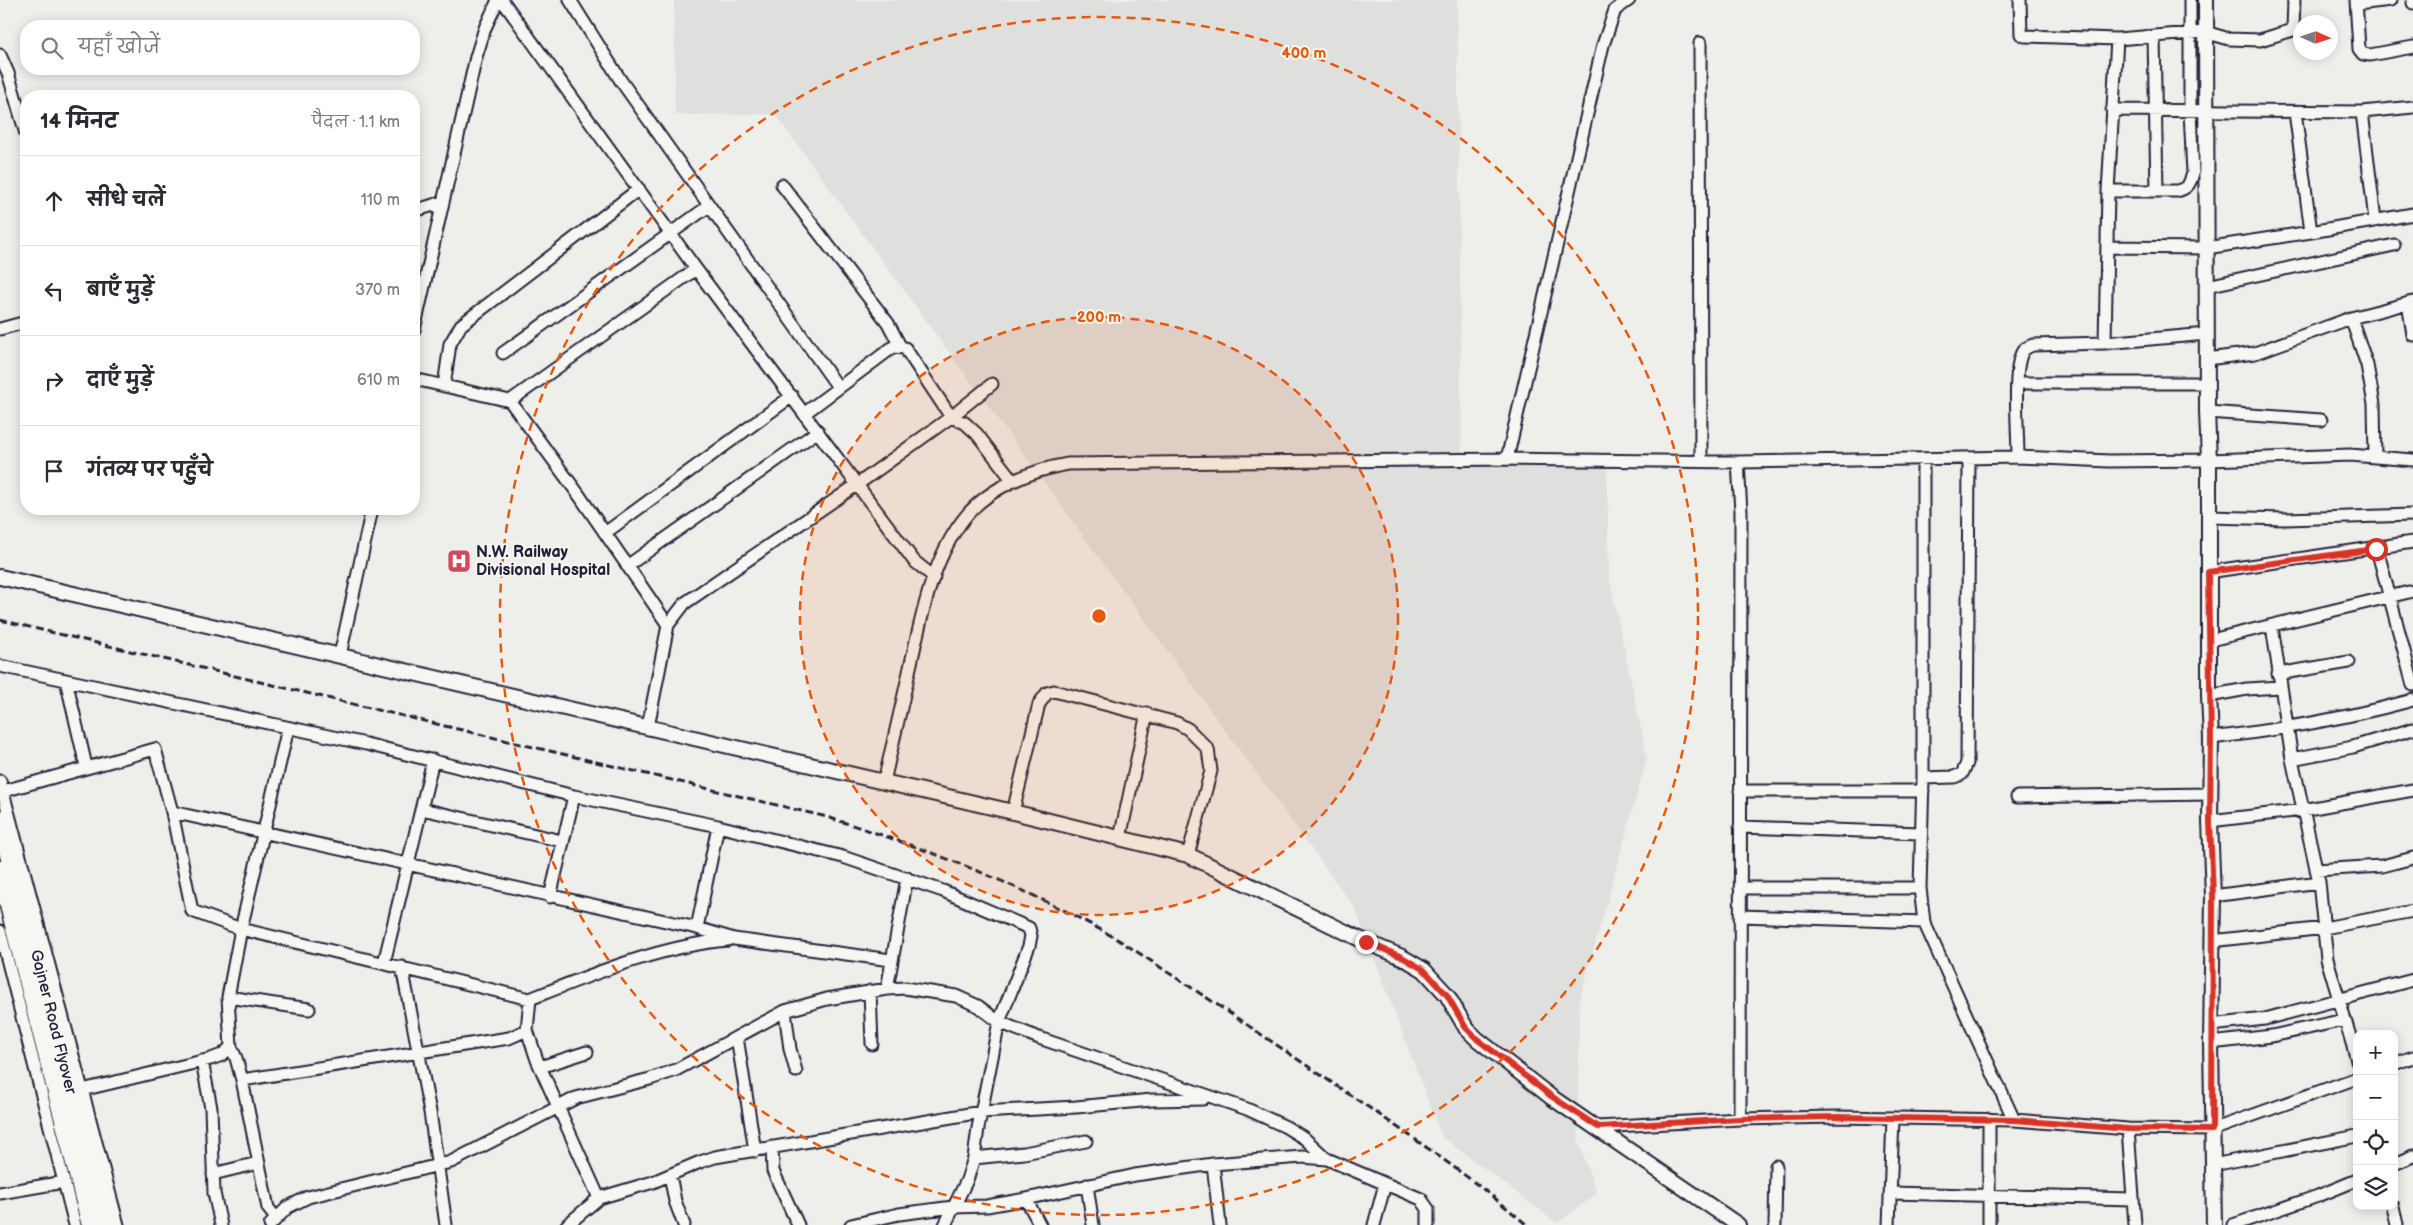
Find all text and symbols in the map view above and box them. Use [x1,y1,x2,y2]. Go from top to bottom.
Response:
north arrow [2293,15,2338,60]
search box [20,20,420,75]
icon: search [38,34,66,62]
text: यहाँ खोजें [78,36,160,59]
text: 400 m [1282,44,1326,63]
text: 14 मिनट [40,109,118,134]
text: पैदल · 1.1 km [312,113,400,132]
icon: ahead [40,187,68,215]
text: सीधे चलें [87,189,165,212]
text: 110 m [361,191,400,210]
icon: left [40,277,68,305]
text: बाएँ मुड़ें [87,279,154,302]
text: 370 m [355,281,400,300]
text: 200 m [1077,308,1121,327]
icon: right [40,367,68,395]
text: दाएँ मुड़ें [87,369,153,392]
text: 610 m [357,371,400,390]
icon: arrive [40,457,68,485]
text: गंतव्य पर पहुँचे [87,459,213,482]
route start [2365,538,2388,561]
place label: N.W. Railway Divisional Hospital [476,543,610,580]
hospital icon: N.W. Railway Divisional Hospital [446,548,472,574]
centre of rings [1090,607,1108,625]
route end [1355,931,1378,954]
street label: Gajner Road Flyover [26,948,80,1096]
map controls [2353,1030,2398,1210]
button: + [2353,1030,2398,1075]
button: − [2353,1075,2398,1120]
button: locate [2353,1120,2398,1165]
button: layers [2353,1165,2398,1210]

